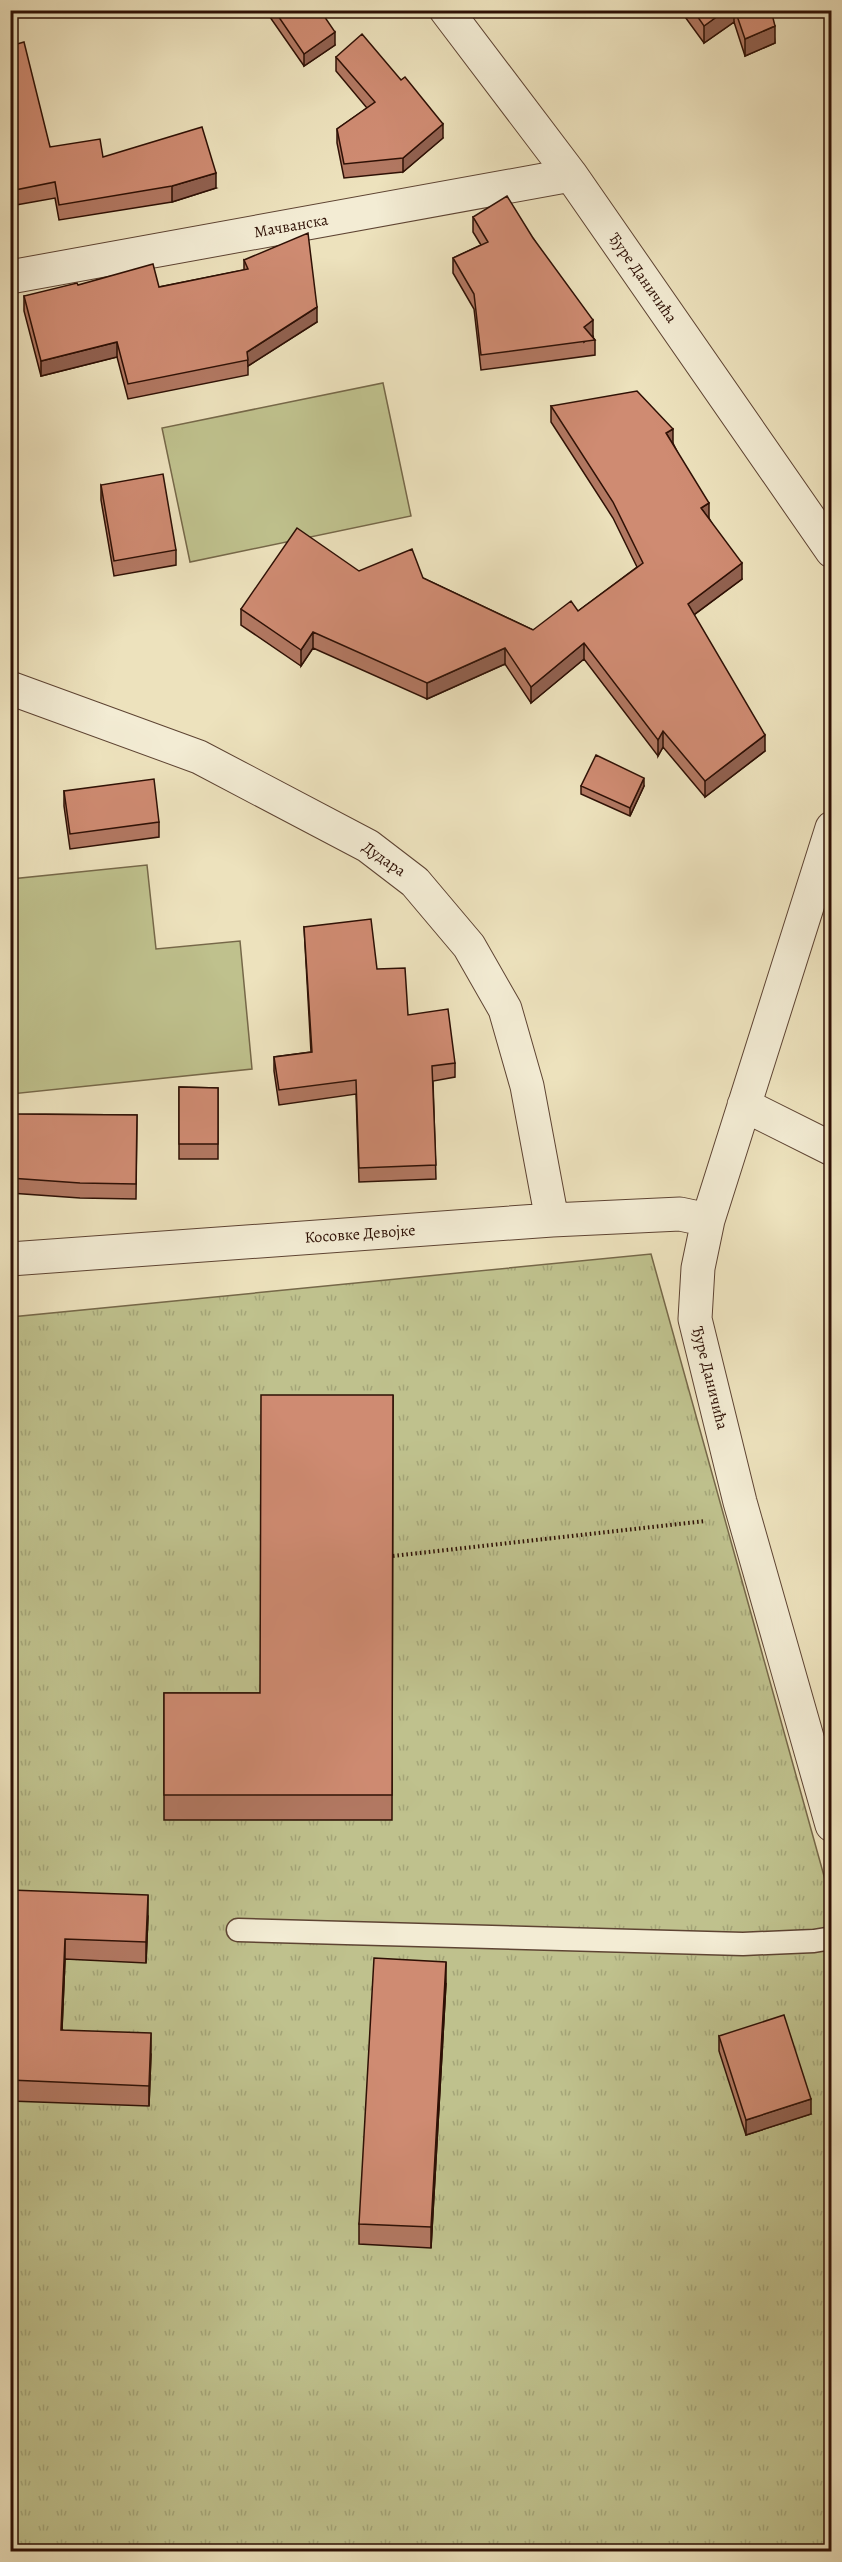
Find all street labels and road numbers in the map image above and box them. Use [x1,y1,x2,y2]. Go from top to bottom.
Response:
street label: Мачванска [252,209,330,243]
street label: Ђуре Даничића [604,228,683,328]
street label: Дудара [358,836,411,882]
street label: Косовке Девојке [304,1219,416,1249]
street label: Ђуре Даничића [687,1324,734,1433]

